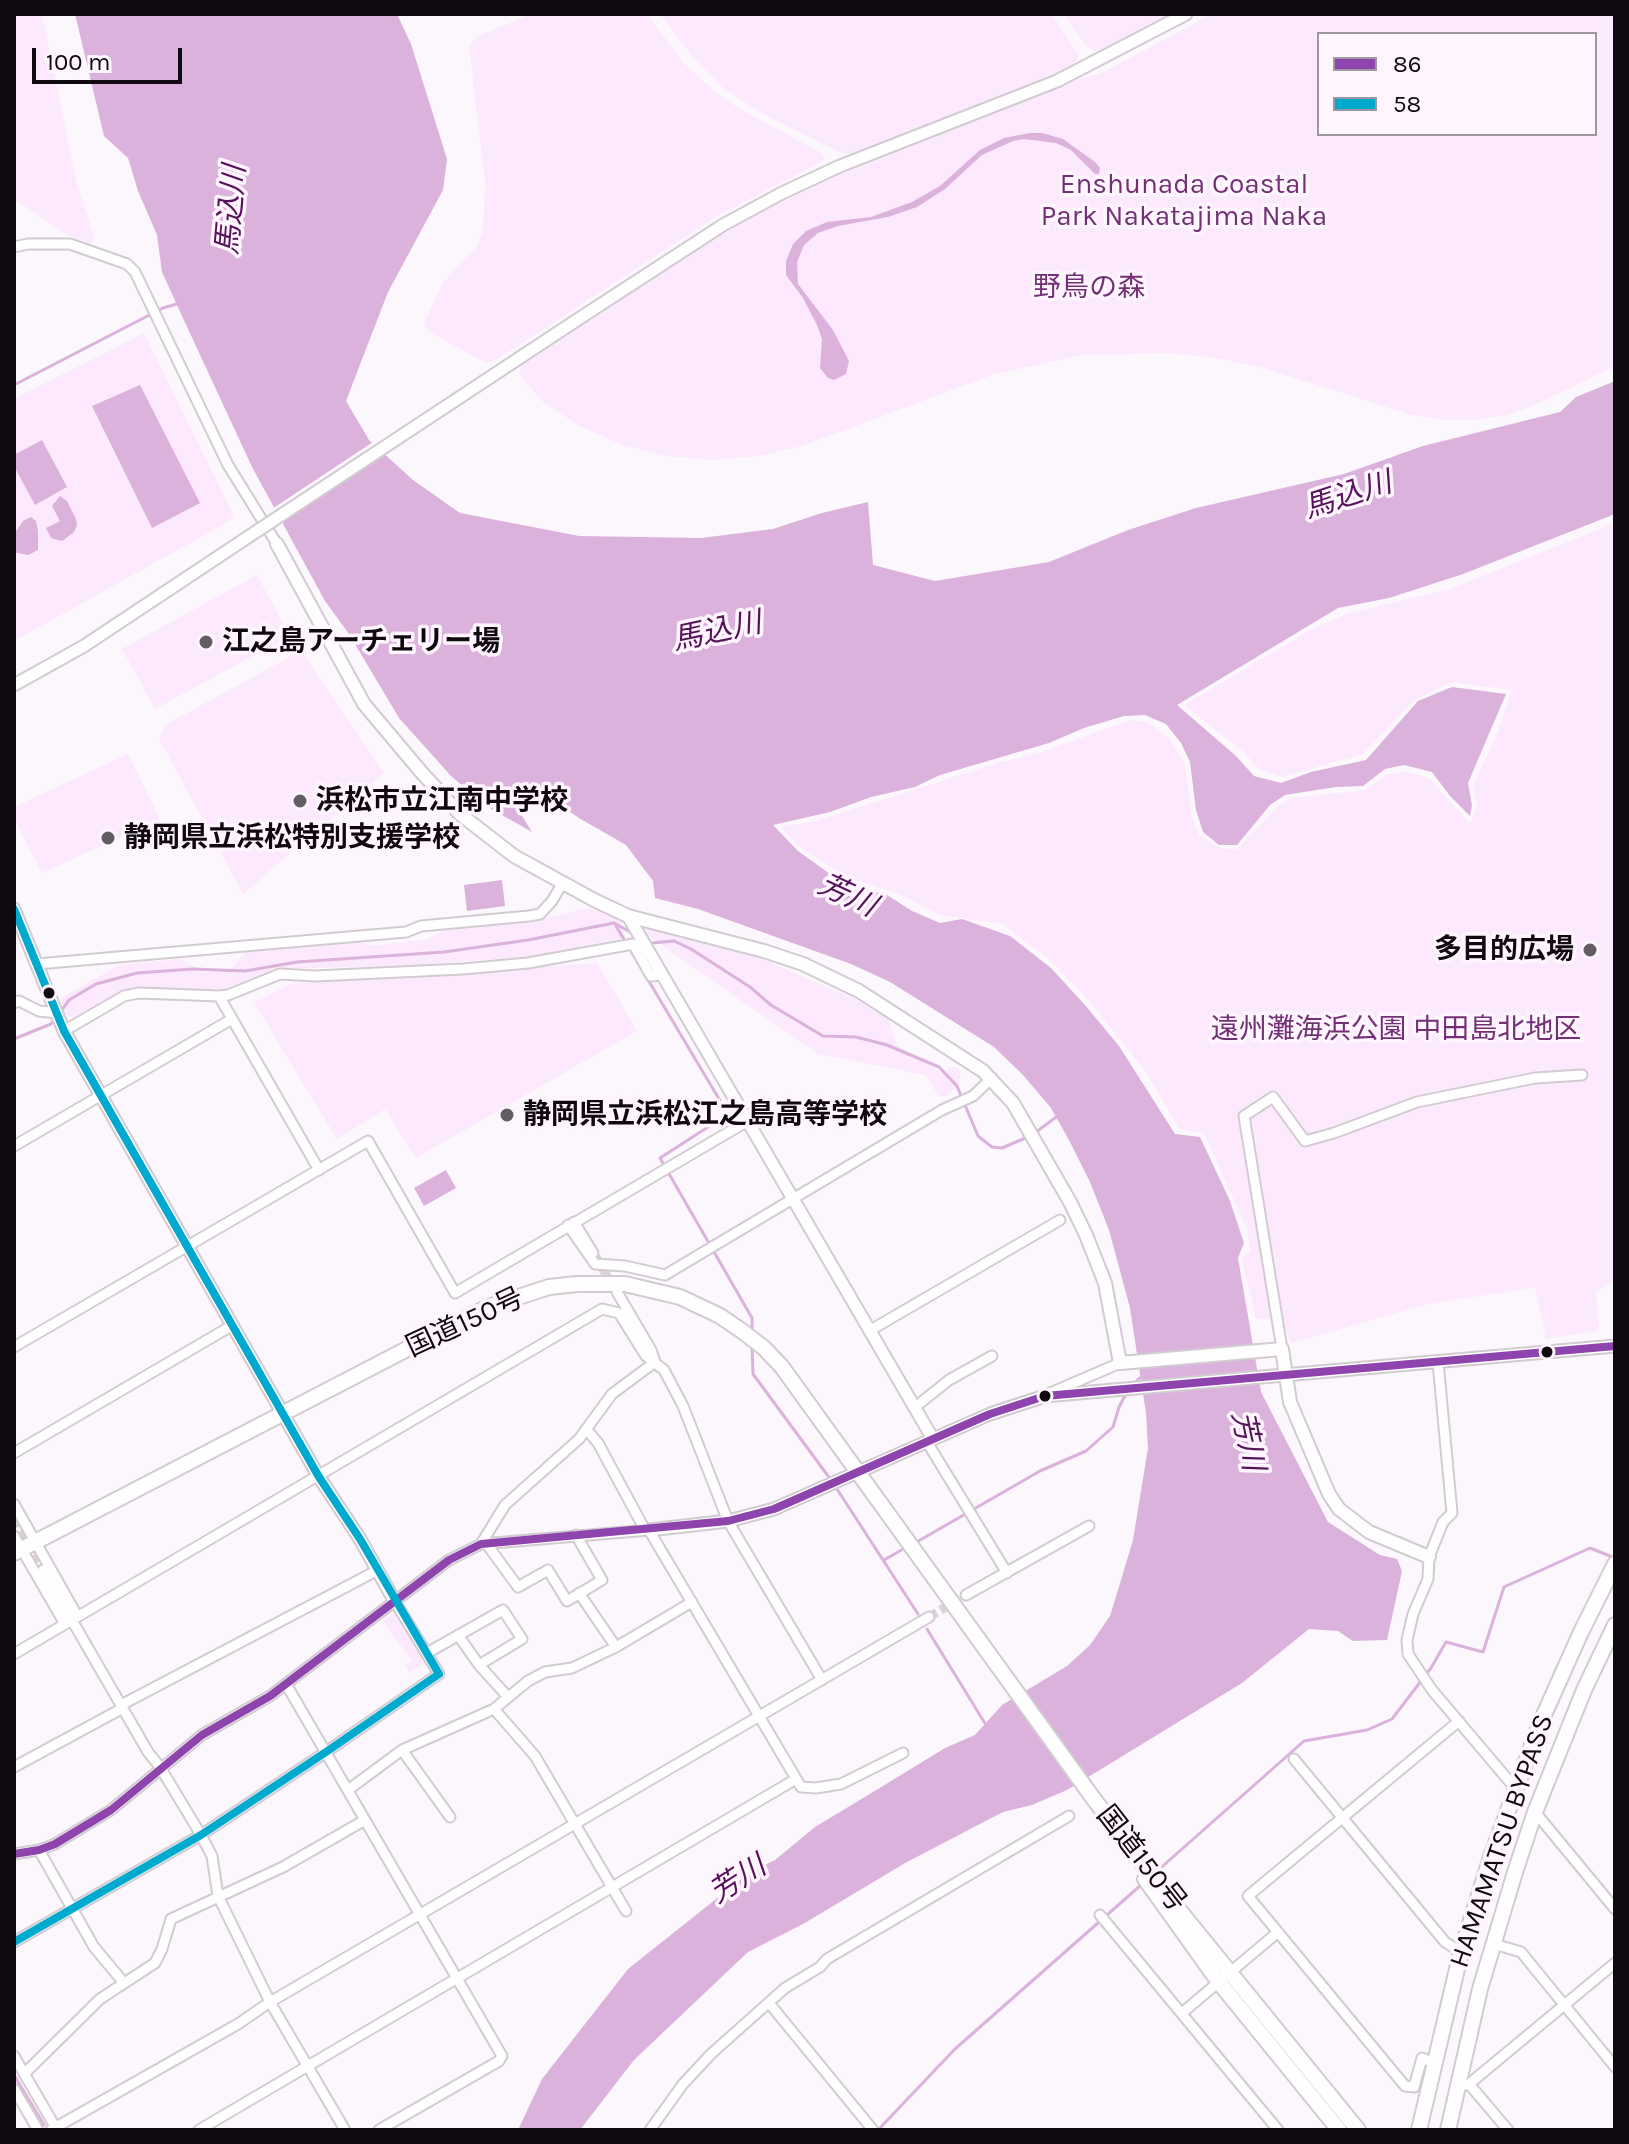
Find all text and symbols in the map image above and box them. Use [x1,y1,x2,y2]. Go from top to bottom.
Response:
scale bar [36,32,186,82]
legend [1317,32,1597,136]
text: 100 m [46,48,111,76]
text: 86 [1393,50,1422,78]
text: 58 [1393,90,1421,118]
water label: 馬込川 [210,164,254,256]
park label: Enshunada Coastal Park Nakatajima Naka [1041,168,1327,234]
park label: 野鳥の森 [1033,271,1145,305]
water label: 馬込川 [1300,465,1396,527]
water label: 馬込川 [669,605,765,659]
place label: 江之島アーチェリー場 [222,625,500,659]
marker: 江之島アーチェリー場 [197,633,215,651]
place label: 浜松市立江南中学校 [316,784,568,818]
marker: 浜松市立江南中学校 [291,792,309,810]
place label: 静岡県立浜松特別支援学校 [124,821,460,855]
marker: 静岡県立浜松特別支援学校 [99,829,117,847]
water label: 芳川 [812,867,882,925]
place label: 多目的広場 [1434,933,1574,967]
marker: 多目的広場 [1581,941,1599,959]
unlabelled marker [41,985,57,1001]
park label: 遠州灘海浜公園 中田島北地区 [1211,1013,1581,1047]
place label: 静岡県立浜松江之島高等学校 [523,1098,887,1132]
marker: 静岡県立浜松江之島高等学校 [498,1106,516,1124]
street label: 国道150号 [401,1281,529,1365]
unlabelled marker [1539,1344,1555,1360]
unlabelled marker [1037,1388,1053,1404]
water label: 芳川 [1223,1408,1271,1474]
street label: HAMAMATSU BYPASS [1443,1710,1561,1972]
street label: 国道150号 [1089,1799,1193,1919]
water label: 芳川 [703,1849,773,1911]

